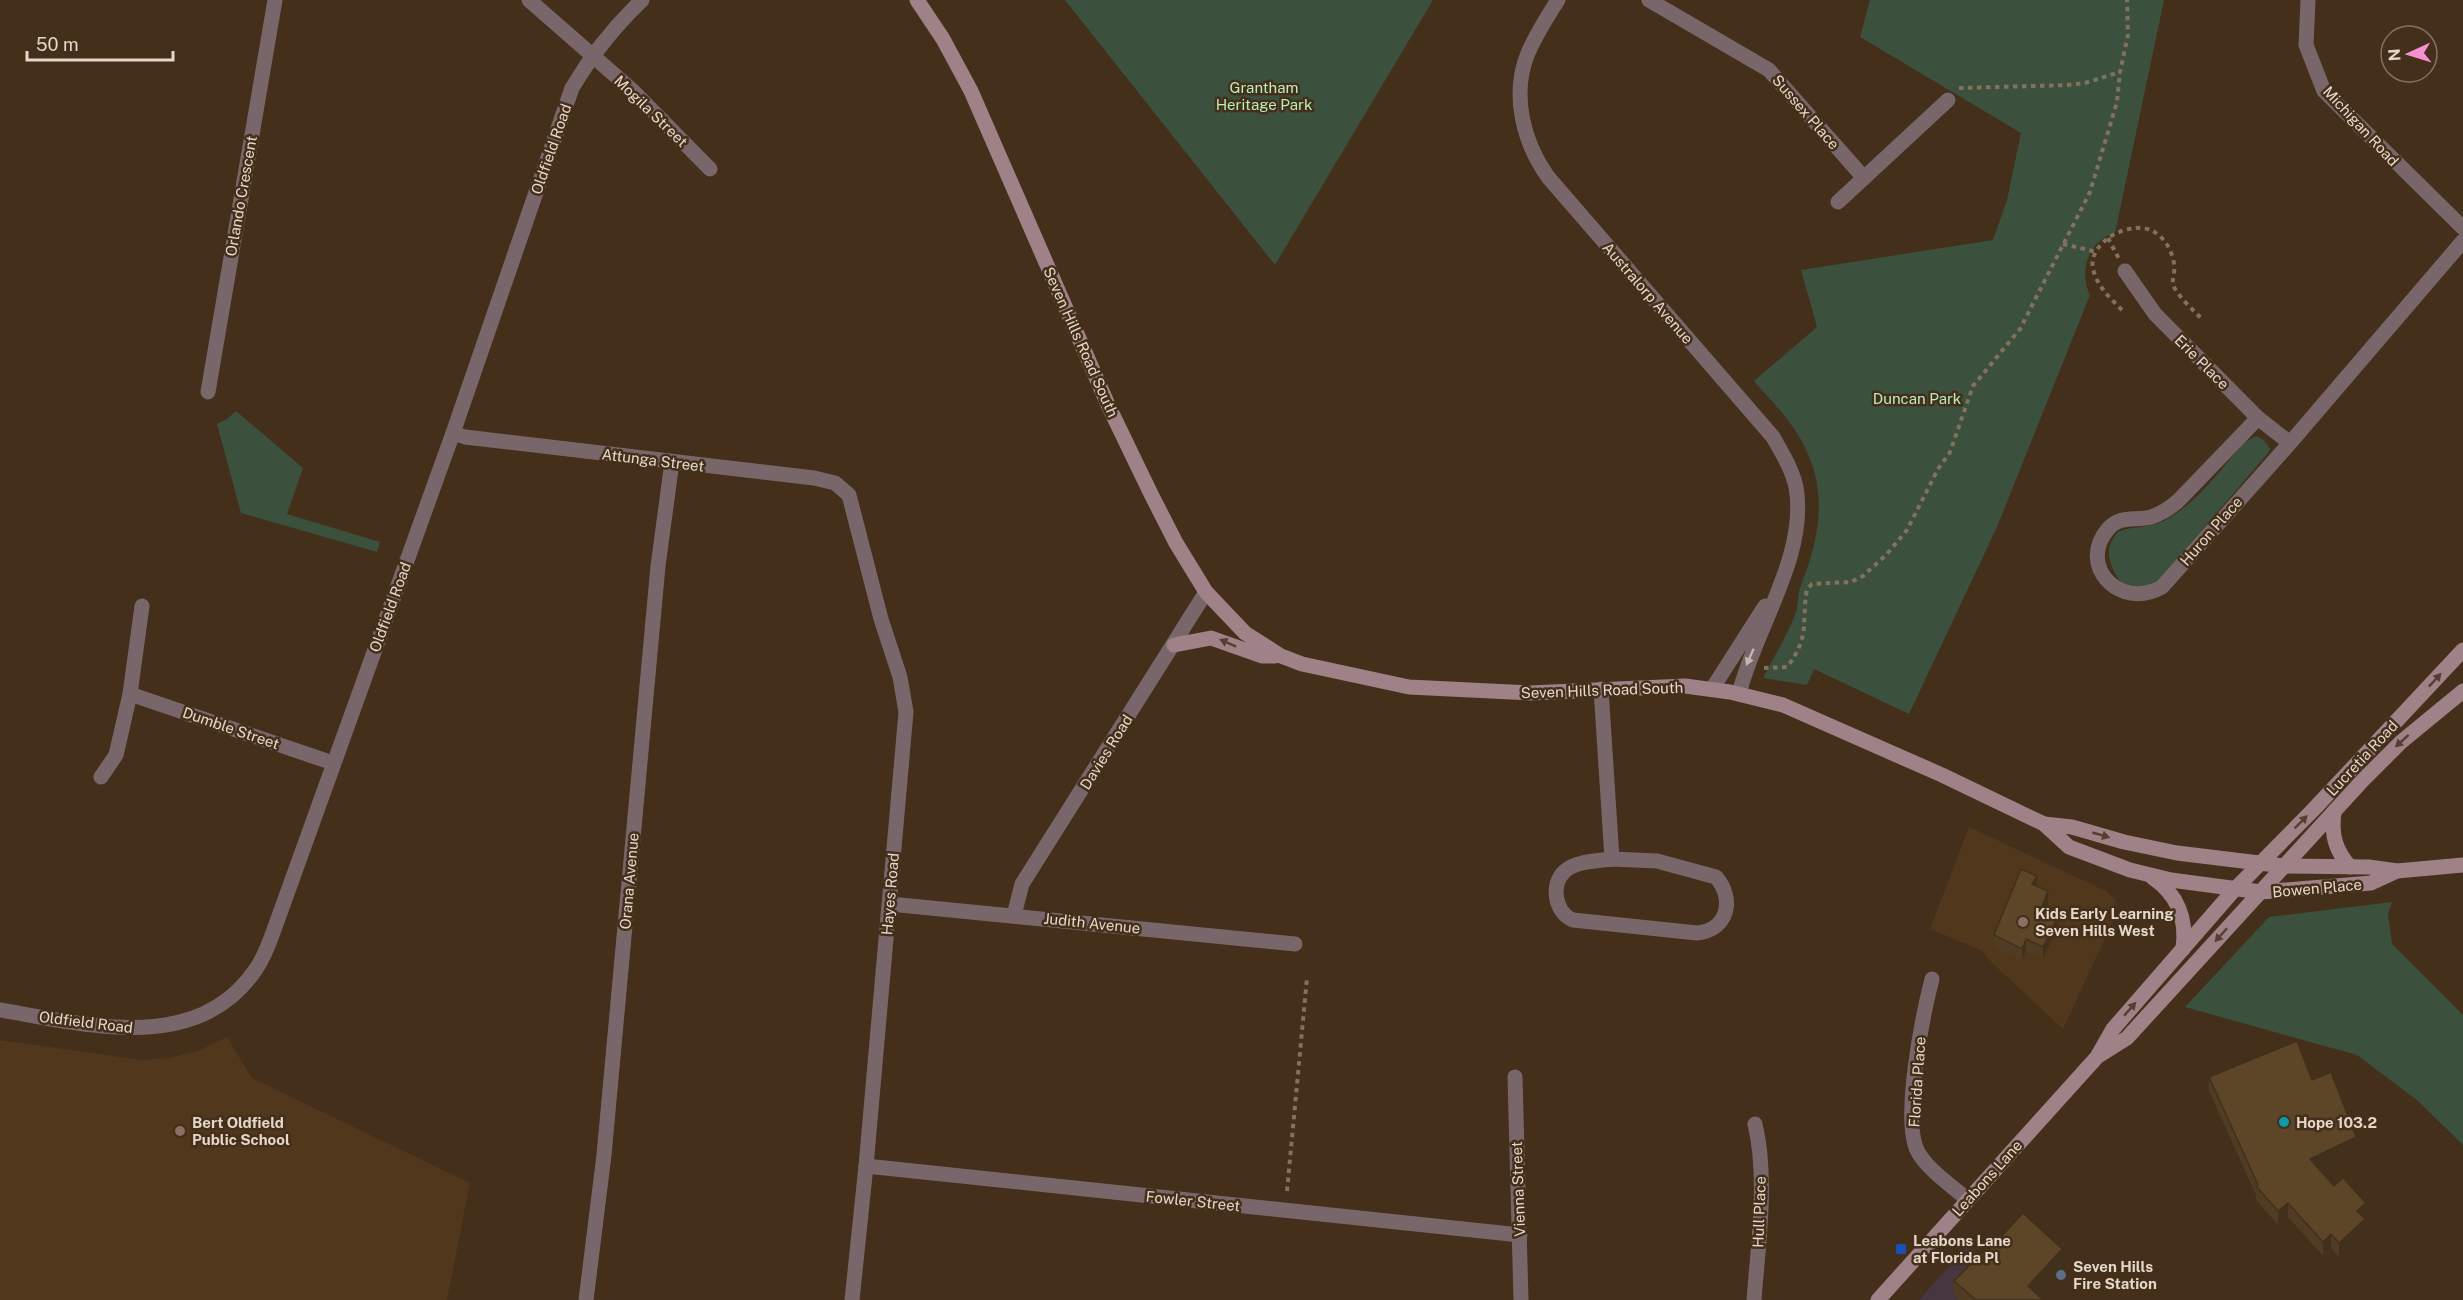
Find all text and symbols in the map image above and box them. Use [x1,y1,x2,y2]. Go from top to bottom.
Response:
scale bar [27,24,172,62]
north arrow [2379,24,2439,84]
text: 50 m [36,34,79,55]
text: N [2385,48,2404,62]
street label: Sussex Place [1769,71,1843,153]
street label: Mogila Street [611,72,691,150]
park label: Grantham Heritage Park [1216,79,1312,113]
street label: Michigan Road [2320,83,2402,169]
street label: Oldfield Road [528,102,574,196]
street label: Orlando Crescent [222,134,260,258]
street label: Australorp Avenue [1599,239,1697,347]
street label: Seven Hills Road South [1040,264,1122,420]
street label: Erie Place [2171,331,2233,393]
park label: Duncan Park [1873,390,1961,407]
street label: Attunga Street [601,445,705,475]
street label: Huron Place [2176,493,2246,569]
street label: Oldfield Road [366,560,414,654]
one-way arrow [1219,639,1236,648]
one-way arrow [1746,648,1755,665]
one-way arrow [2428,673,2441,688]
street label: Seven Hills Road South [1520,679,1684,701]
street label: Dumble Street [180,703,282,753]
street label: Davies Road [1076,712,1136,792]
street label: Lucretia Road [2323,717,2401,799]
one-way arrow [2394,734,2409,748]
one-way arrow [2294,815,2309,829]
one-way arrow [2092,831,2110,840]
street label: Orana Avenue [616,832,642,930]
street label: Hayes Road [878,852,902,936]
street label: Bowen Place [2272,876,2362,900]
place label: Kids Early Learning Seven Hills West [2035,905,2174,939]
street label: Judith Avenue [1043,909,1141,937]
marker: Kids Early Learning Seven Hills West [2016,915,2030,929]
one-way arrow [2214,928,2228,943]
one-way arrow [2124,1001,2137,1017]
street label: Oldfield Road [38,1008,134,1036]
street label: Florida Place [1905,1036,1929,1128]
place label: Bert Oldfield Public School [192,1114,290,1148]
place label: Hope 103.2 [2296,1114,2377,1131]
marker: Hope 103.2 [2277,1115,2291,1129]
marker: Bert Oldfield Public School [173,1124,187,1138]
street label: Leabons Lane [1949,1137,2025,1219]
street label: Vienna Street [1508,1141,1528,1237]
street label: Hull Place [1749,1176,1769,1248]
street label: Fowler Street [1145,1188,1241,1214]
place label: Leabons Lane at Florida Pl [1913,1232,2011,1266]
marker: Leabons Lane at Florida Pl [1894,1242,1908,1256]
place label: Seven Hills Fire Station [2073,1258,2157,1292]
marker: Seven Hills Fire Station [2054,1268,2068,1282]

